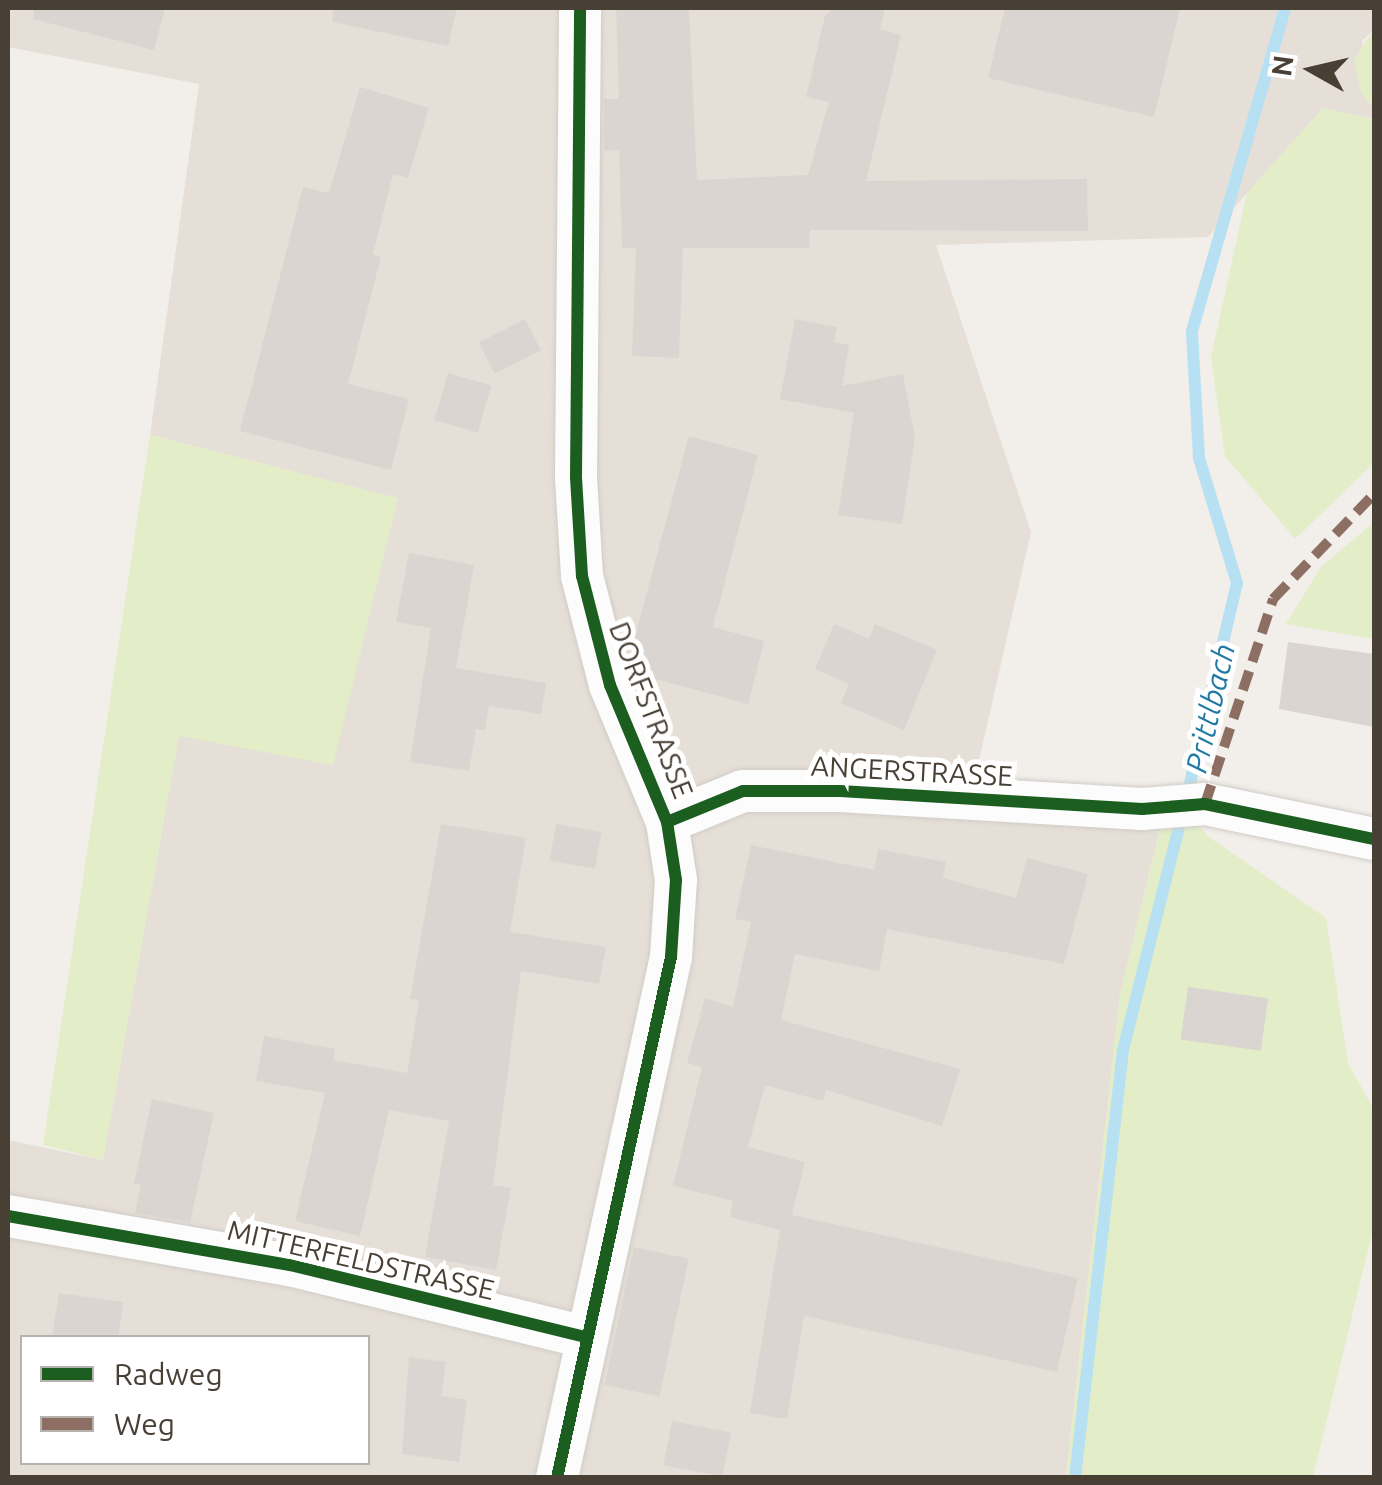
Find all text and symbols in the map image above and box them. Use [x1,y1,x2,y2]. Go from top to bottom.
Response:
north arrow [1262,20,1362,120]
text: N [1265,53,1299,78]
street label: DORFSTRASSE [602,617,700,803]
water label: Prittlbach [1178,640,1242,776]
street label: ANGERSTRASSE [810,749,1014,793]
street label: MITTERFELDSTRASSE [224,1213,498,1307]
legend [20,1335,370,1465]
text: Radweg [114,1357,223,1391]
text: Weg [114,1407,175,1441]

